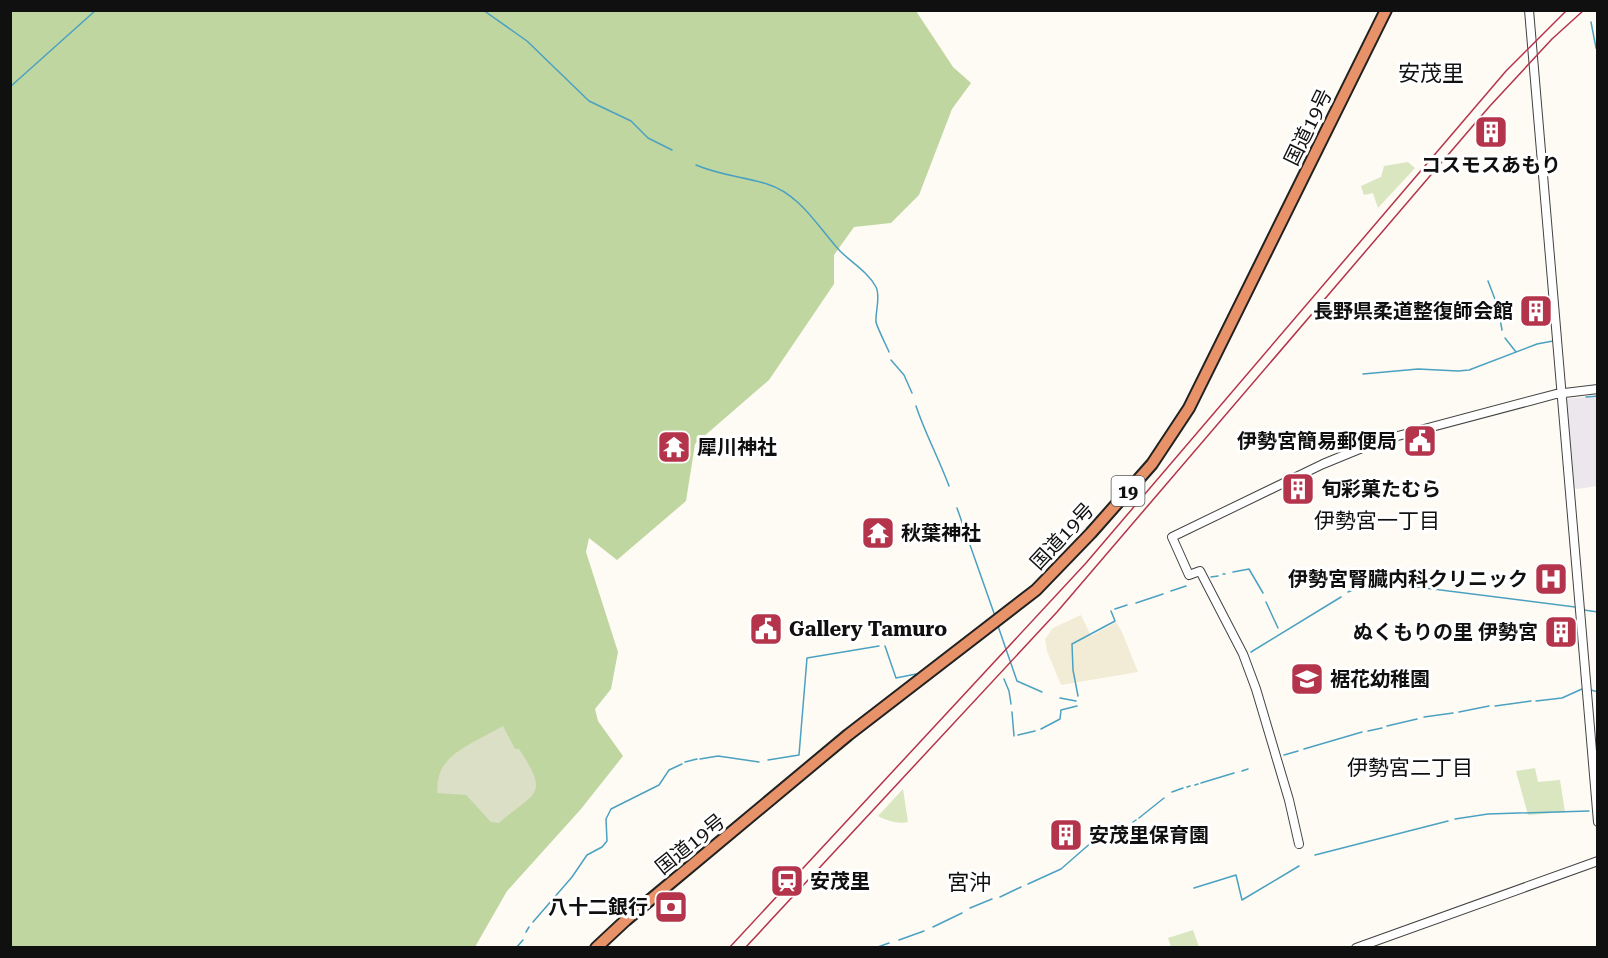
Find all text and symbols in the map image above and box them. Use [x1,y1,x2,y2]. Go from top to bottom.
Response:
district label: 安茂里 [1398,61,1464,86]
street label: 国道19号 [1279,85,1337,169]
building icon: コスモスあもり [1473,114,1509,150]
place label: コスモスあもり [1421,153,1561,177]
building icon: 長野県柔道整復師会館 [1518,293,1554,329]
place label: 長野県柔道整復師会館 [1313,299,1513,323]
public building icon: 伊勢宮簡易郵便局 [1402,423,1438,459]
temple icon: 犀川神社 [656,429,692,465]
place label: 伊勢宮簡易郵便局 [1237,429,1397,453]
place label: 犀川神社 [697,435,777,459]
building icon: 旬彩菓たむら [1280,471,1316,507]
road number: 19 [1112,476,1144,506]
place label: 旬彩菓たむら [1321,477,1441,501]
street label: 国道19号 [1025,498,1099,574]
district label: 伊勢宮一丁目 [1314,509,1440,533]
temple icon: 秋葉神社 [860,515,896,551]
place label: 秋葉神社 [901,521,981,545]
hospital icon: 伊勢宮腎臓内科クリニック [1533,561,1569,597]
place label: 伊勢宮腎臓内科クリニック [1288,567,1528,591]
public building icon: Gallery Tamuro [748,611,784,647]
building icon: ぬくもりの里 伊勢宮 [1543,614,1579,650]
place label: Gallery Tamuro [789,617,947,641]
place label: ぬくもりの里 伊勢宮 [1353,620,1538,644]
school or university icon: 裾花幼稚園 [1289,661,1325,697]
place label: 裾花幼稚園 [1330,667,1430,691]
district label: 伊勢宮二丁目 [1347,756,1473,780]
street label: 国道19号 [650,809,730,879]
building icon: 安茂里保育園 [1048,817,1084,853]
place label: 安茂里保育園 [1089,823,1209,847]
station icon: 安茂里 [769,863,805,899]
place label: 安茂里 [810,869,870,893]
district label: 宮沖 [947,870,991,895]
bank icon: 八十二銀行 [653,889,689,925]
place label: 八十二銀行 [548,895,648,919]

